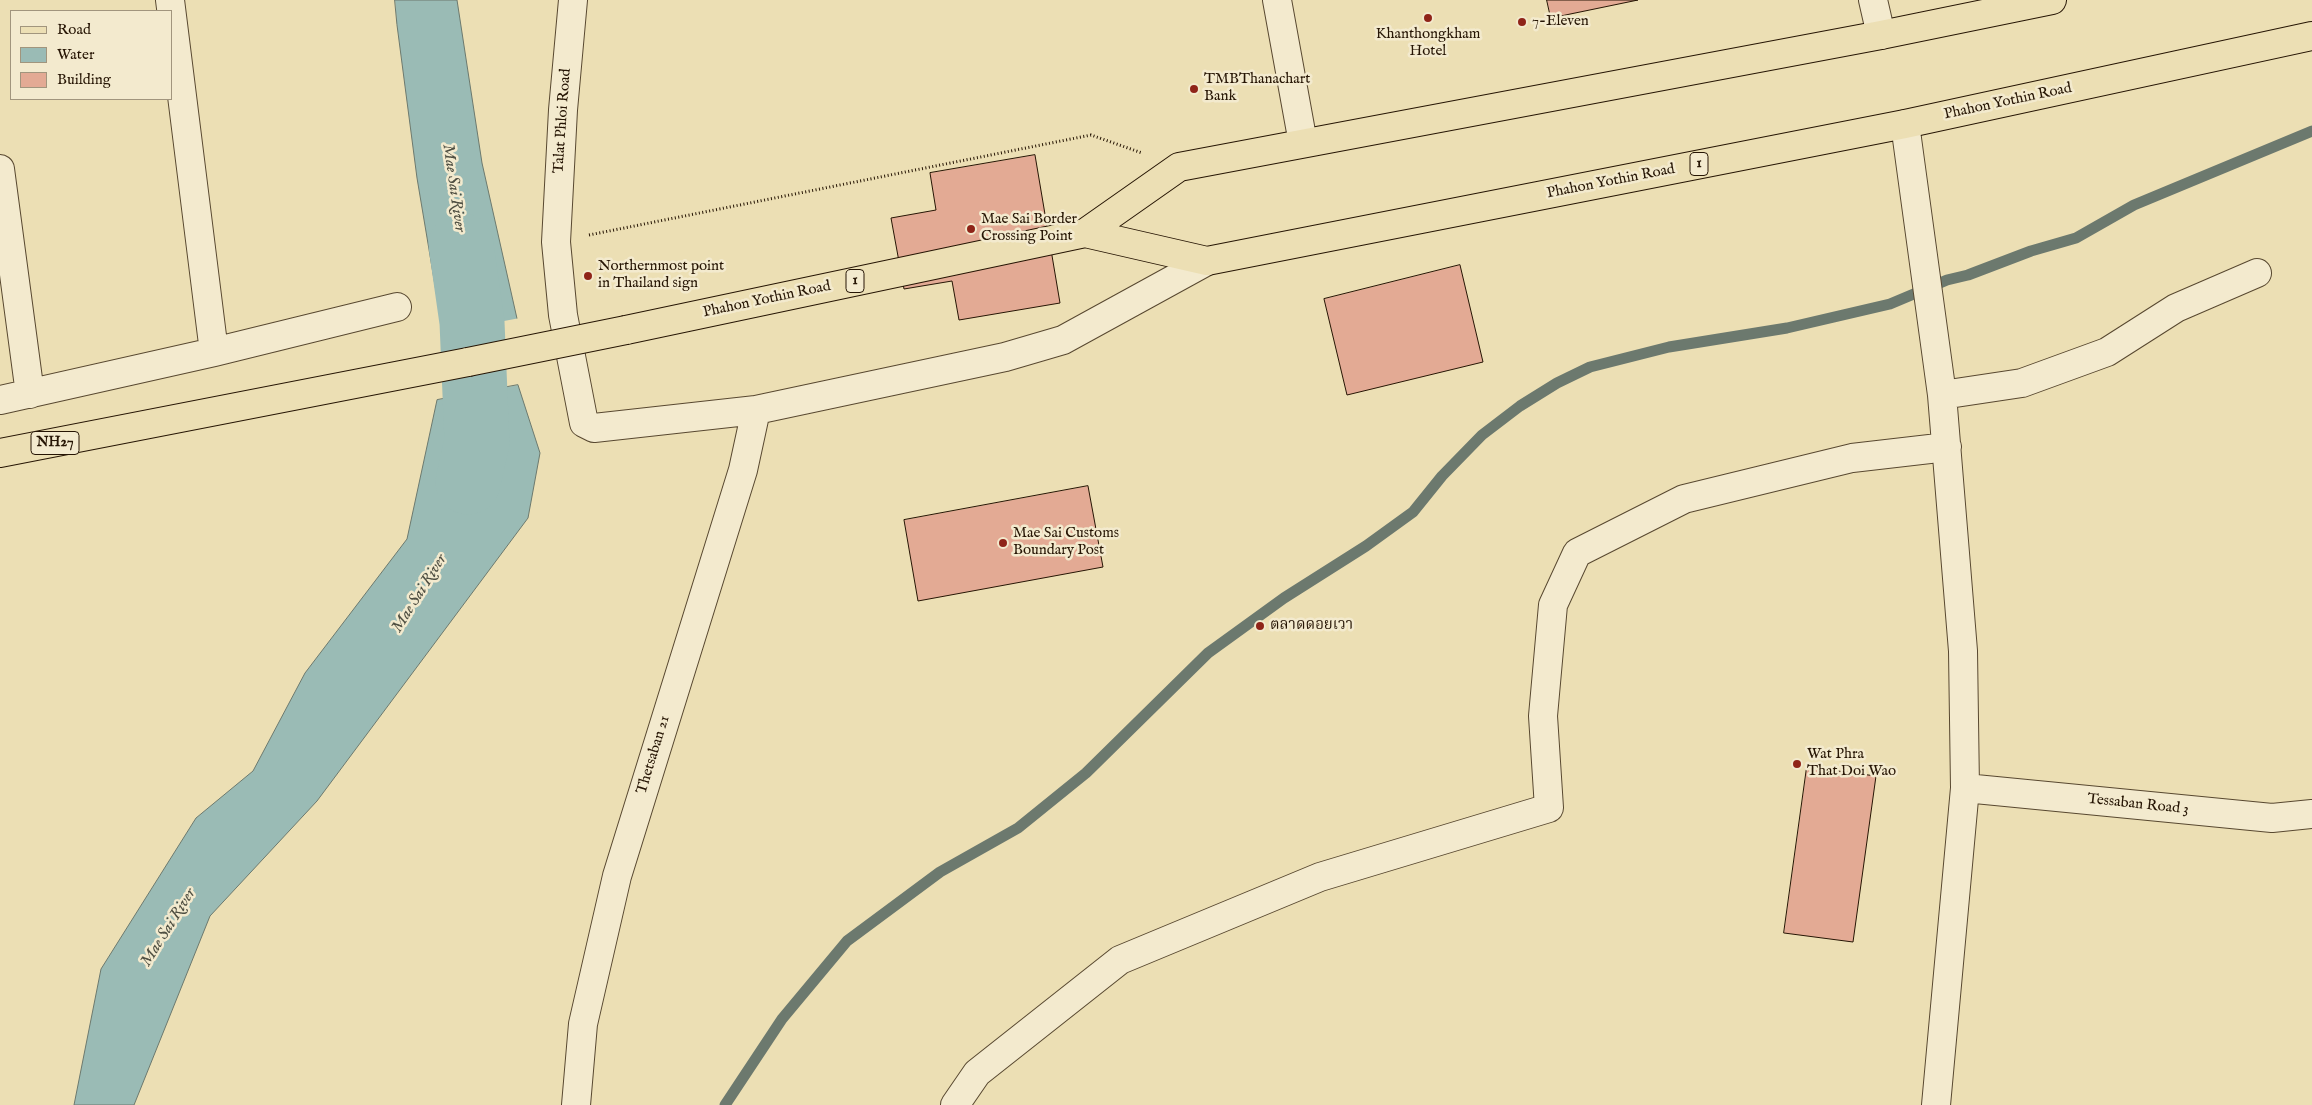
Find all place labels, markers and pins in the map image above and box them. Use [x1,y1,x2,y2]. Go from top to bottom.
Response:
marker: Khanthongkham Hotel [1422,12,1434,24]
place label: 7-Eleven [1532,13,1589,31]
marker: 7-Eleven [1516,16,1528,28]
place label: Khanthongkham Hotel [1376,26,1480,61]
place label: TMBThanachart Bank [1204,71,1310,106]
marker: TMBThanachart Bank [1188,83,1200,95]
place label: Mae Sai Border Crossing Point [981,211,1077,246]
marker: Mae Sai Border Crossing Point [965,223,977,235]
place label: Northernmost point in Thailand sign [598,258,724,293]
marker: Northernmost point in Thailand sign [582,270,594,282]
place label: Mae Sai Customs Boundary Post [1013,525,1119,560]
marker: Mae Sai Customs Boundary Post [997,537,1009,549]
place label: ตลาดดอยเวา [1270,617,1353,635]
marker: ตลาดดอยเวา [1254,620,1266,632]
place label: Wat Phra That Doi Wao [1807,746,1896,781]
marker: Wat Phra That Doi Wao [1791,758,1803,770]

